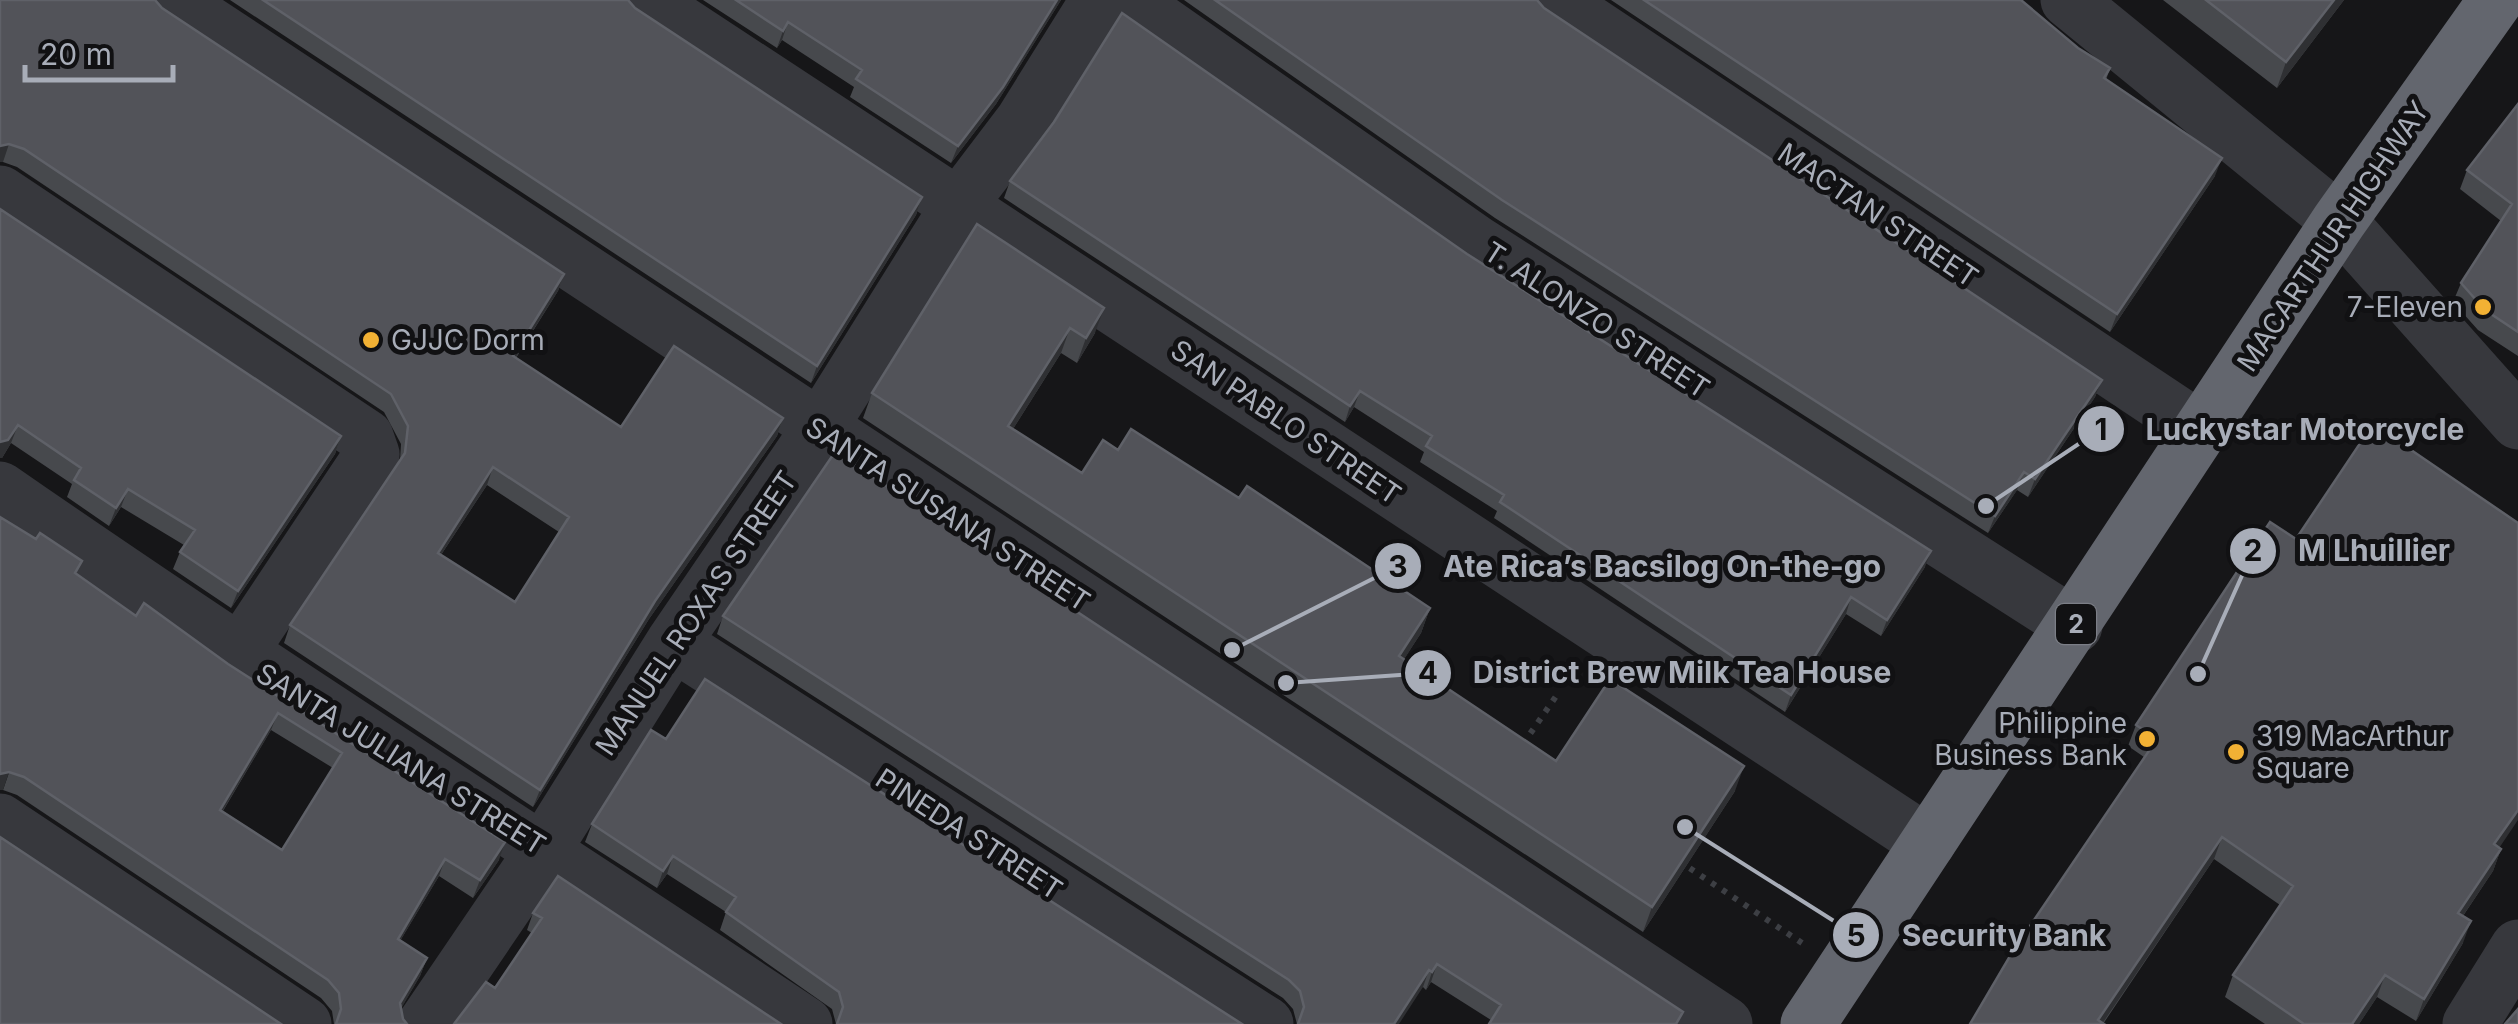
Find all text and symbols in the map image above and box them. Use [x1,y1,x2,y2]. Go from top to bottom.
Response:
scale bar [25,20,172,82]
text: 20 m [40,36,112,72]
street label: MACARTHUR HIGHWAY [2230,94,2436,378]
street label: MACTAN STREET [1772,136,1984,294]
street label: T. ALONZO STREET [1478,234,1716,406]
place label: 7-Eleven [2347,290,2463,324]
marker: 7-Eleven [2472,296,2494,318]
place label: GJJC Dorm [391,323,545,357]
marker: GJJC Dorm [360,329,382,351]
street label: SAN PABLO STREET [1165,332,1407,512]
callout: Luckystar Motorcycle [2076,399,2485,459]
street label: SANTA SUSANA STREET [800,409,1096,619]
text: 1 [2095,411,2107,447]
text: Luckystar Motorcycle [2146,411,2464,447]
street label: MANUEL ROXAS STREET [588,464,804,762]
callout: M Lhuillier [2228,521,2470,581]
text: 2 [2244,532,2262,568]
text: M Lhuillier [2298,532,2450,568]
callout: Ate Rica’s Bacsilog On-the-go [1373,536,1901,596]
text: 3 [1388,548,1408,584]
text: Ate Rica’s Bacsilog On-the-go [1443,548,1881,584]
road number: 2 [2056,604,2096,644]
callout: District Brew Milk Tea House [1403,643,1912,703]
text: 4 [1418,654,1438,690]
text: District Brew Milk Tea House [1473,654,1891,690]
street label: SANTA JULIANA STREET [250,656,552,862]
place label: Philippine Business Bank [1934,706,2127,772]
place label: 319 MacArthur Square [2256,719,2449,785]
marker: Philippine Business Bank [2136,728,2158,750]
marker: 319 MacArthur Square [2225,741,2247,763]
street label: PINEDA STREET [869,761,1069,907]
callout: Security Bank [1831,905,2126,965]
text: 5 [1846,917,1866,953]
text: Security Bank [1902,917,2107,953]

